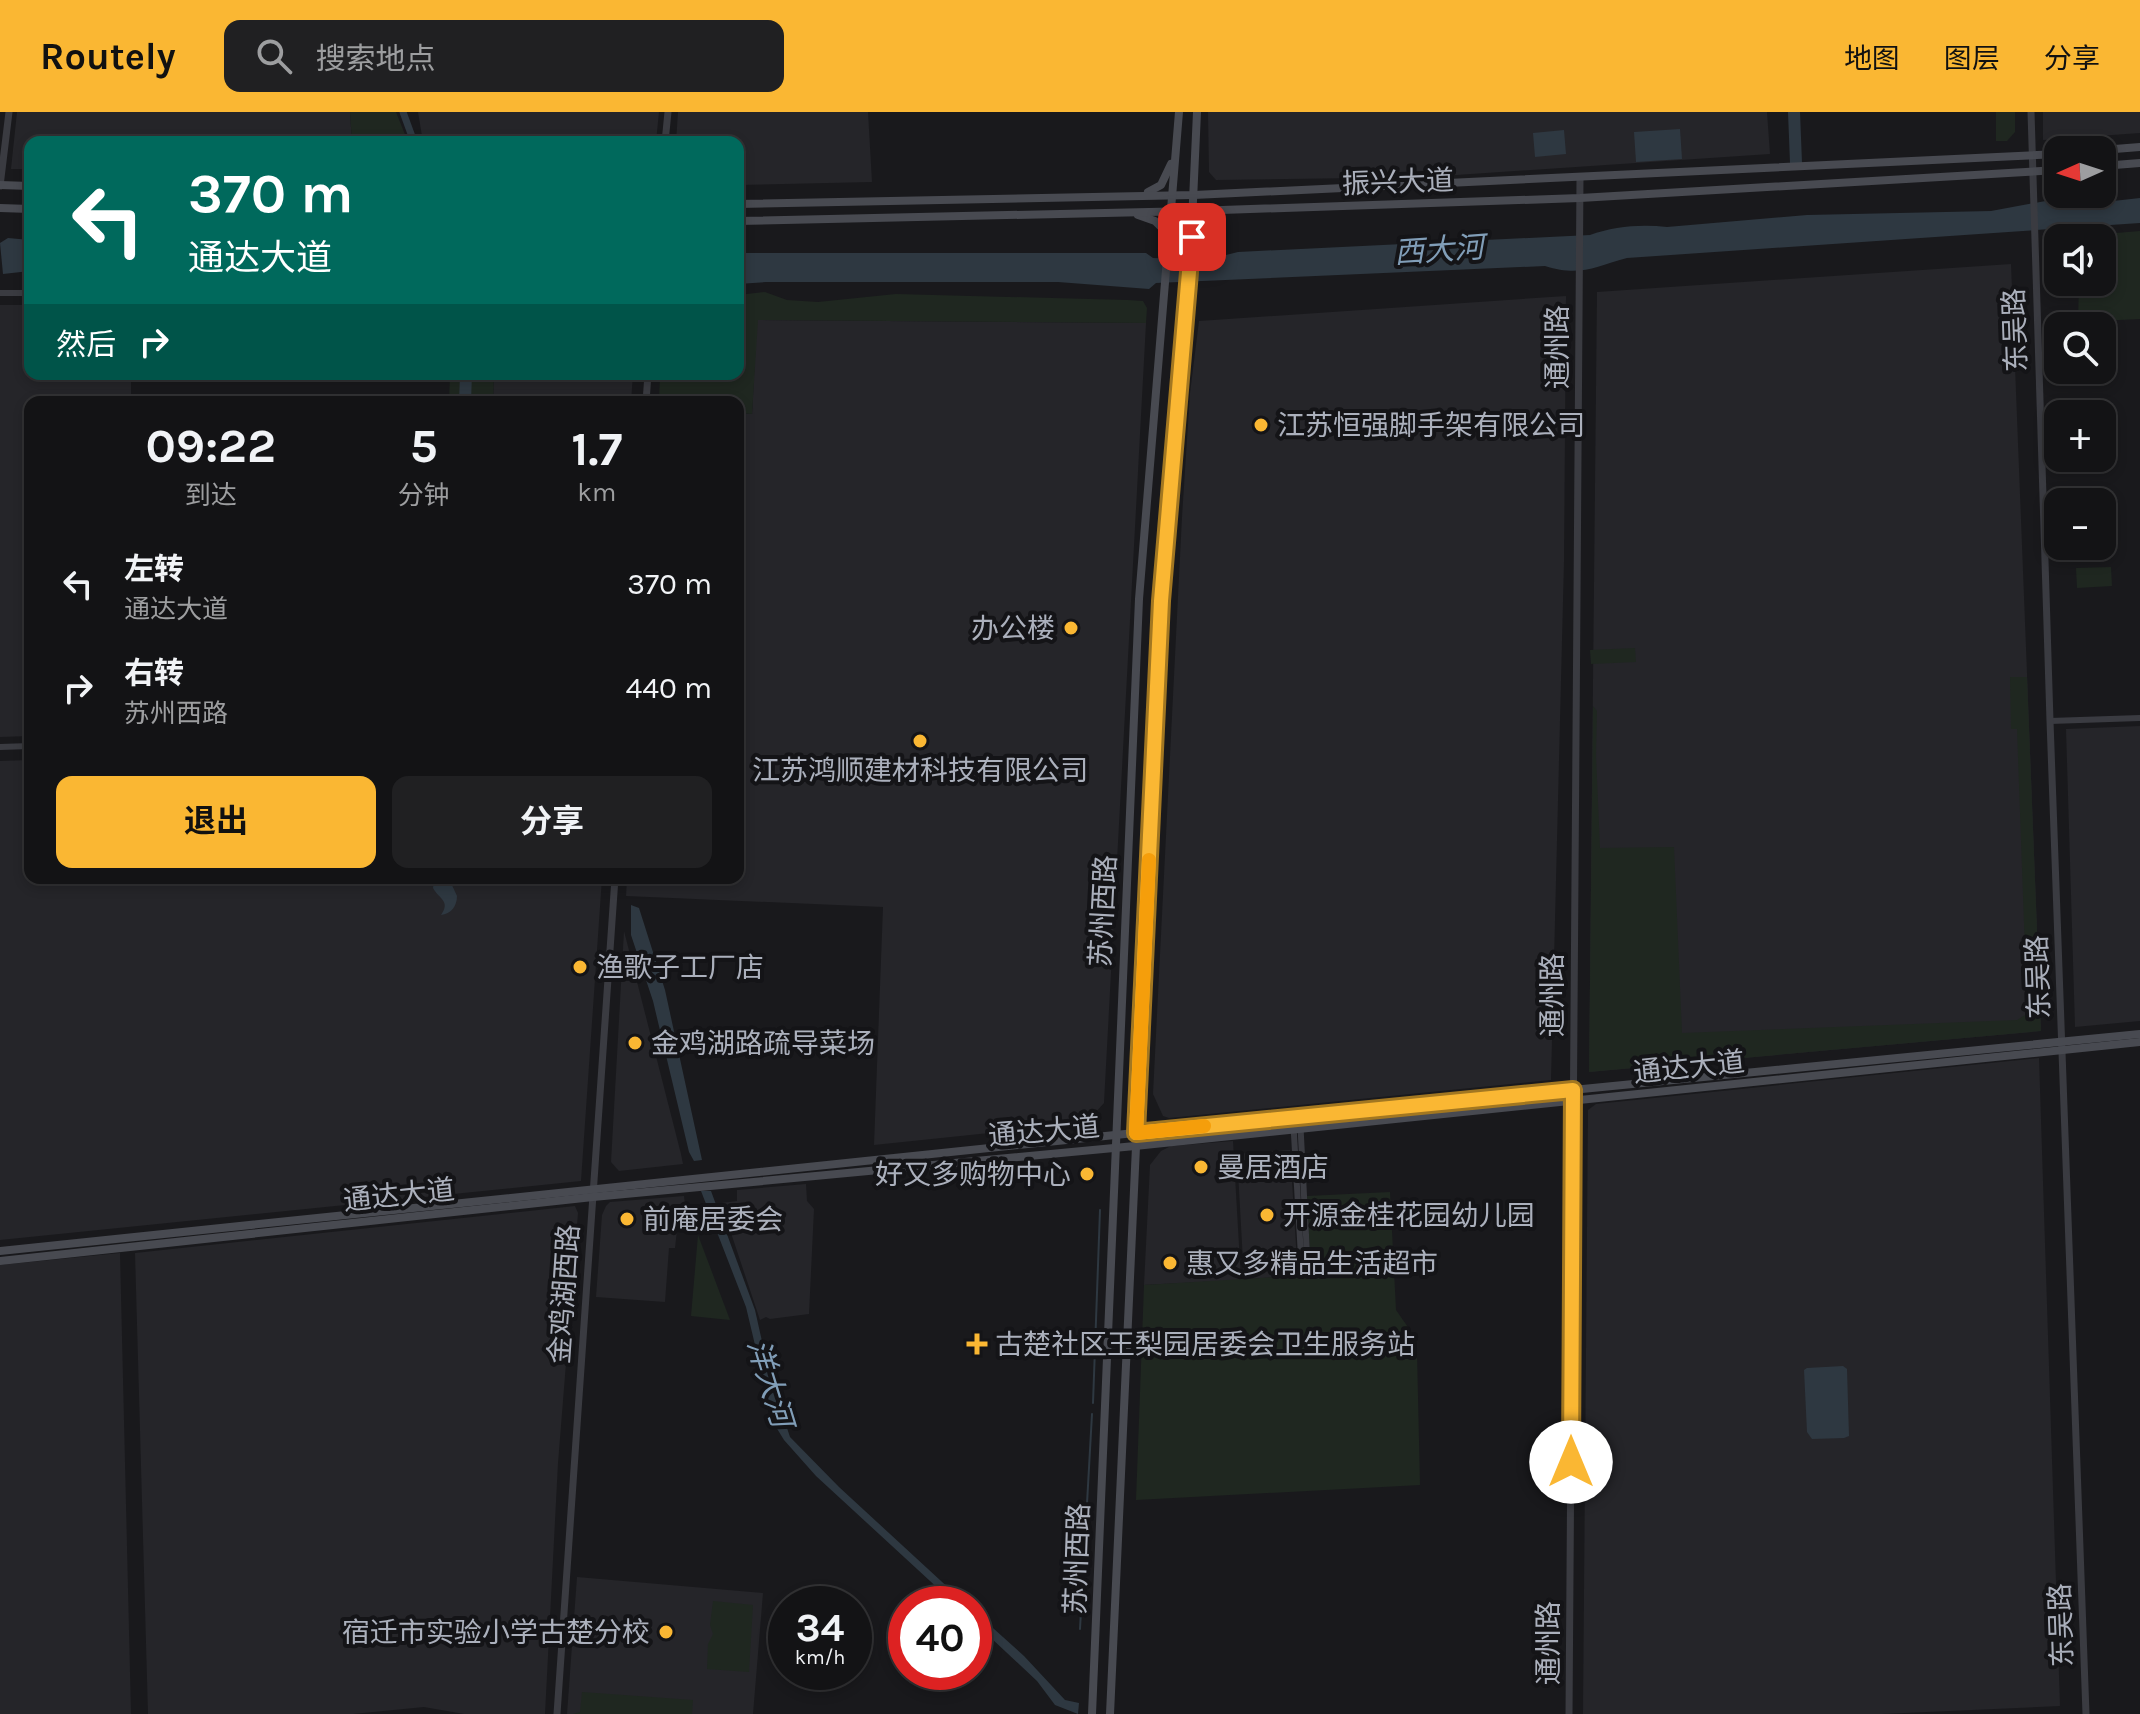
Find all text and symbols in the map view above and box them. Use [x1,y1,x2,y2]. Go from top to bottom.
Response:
search box [224,20,784,92]
text: Routely [40,34,176,79]
icon: search [252,34,296,78]
text: 搜索地点 [316,41,436,77]
text: 地图 [1844,42,1900,75]
text: 图层 [1944,42,2000,75]
text: 分享 [2044,42,2100,75]
north arrow [2044,136,2116,208]
map controls [2044,136,2116,560]
text: 370 m [188,161,353,226]
street label: 振兴大道 [1341,164,1455,200]
icon: left [56,168,160,272]
pin [1158,203,1226,271]
icon: arrive [1170,215,1214,259]
button: sound [2044,224,2116,296]
water label: 西大河 [1393,229,1490,271]
text: 通达大道 [188,237,332,279]
street label: 东吴路 [1997,287,2033,373]
street label: 通州路 [1541,305,1574,389]
button: search [2044,312,2116,384]
icon: right [132,320,176,364]
text: 然后 [56,327,116,363]
button: + [2044,400,2116,472]
place label: 江苏恒强脚手架有限公司 [1277,409,1585,442]
marker: 江苏恒强脚手架有限公司 [1252,416,1270,434]
text: 09:22 [146,418,276,474]
text: 5 [410,418,438,474]
text: 1.7 [571,421,622,477]
text: km [577,477,616,508]
text: 到达 [185,480,237,511]
text: 分钟 [398,480,450,511]
button: − [2044,488,2116,560]
text: 左转 [124,551,184,587]
icon: left [56,562,100,606]
text: 370 m [627,566,712,602]
text: 通达大道 [124,594,228,625]
place label: 办公楼 [971,612,1055,645]
marker: 办公楼 [1062,619,1080,637]
text: 右转 [124,655,184,691]
icon: right [56,666,100,710]
text: 440 m [625,670,712,706]
text: 苏州西路 [124,698,228,729]
marker: 江苏鸿顺建材科技有限公司 [911,732,929,750]
place label: 江苏鸿顺建材科技有限公司 [752,754,1088,787]
button: 退出 [56,776,376,868]
button: 分享 [392,776,712,868]
street label: 苏州西路 [1084,854,1122,968]
street label: 东吴路 [2020,934,2056,1020]
place label: 渔歌子工厂店 [596,951,764,984]
street label: 通州路 [1536,953,1569,1037]
marker: 渔歌子工厂店 [571,958,589,976]
place label: 金鸡湖路疏导菜场 [651,1027,875,1060]
marker: 金鸡湖路疏导菜场 [626,1034,644,1052]
street label: 通达大道 [1632,1045,1746,1089]
street label: 通达大道 [987,1110,1101,1152]
place label: 曼居酒店 [1217,1151,1329,1184]
place label: 好又多购物中心 [875,1158,1071,1191]
marker: 曼居酒店 [1192,1158,1210,1176]
marker: 好又多购物中心 [1078,1165,1096,1183]
street label: 通达大道 [342,1173,456,1217]
place label: 开源金桂花园幼儿园 [1283,1199,1535,1232]
place label: 前庵居委会 [643,1203,783,1236]
marker: 开源金桂花园幼儿园 [1258,1206,1276,1224]
marker: 前庵居委会 [618,1210,636,1228]
street label: 金鸡湖西路 [543,1223,585,1365]
place label: 惠又多精品生活超市 [1186,1247,1438,1280]
marker: 惠又多精品生活超市 [1161,1254,1179,1272]
place label: 古楚社区王梨园居委会卫生服务站 [995,1328,1415,1361]
marker: 古楚社区王梨园居委会卫生服务站 [966,1333,988,1355]
water label: 洋大河 [740,1335,802,1436]
position arrow [1529,1420,1613,1504]
street label: 苏州西路 [1059,1502,1095,1616]
street label: 东吴路 [2043,1582,2079,1668]
speed limit sign: 40 [888,1586,992,1690]
street label: 通州路 [1532,1601,1565,1685]
text: 34 [796,1604,844,1651]
place label: 宿迁市实验小学古楚分校 [342,1616,650,1649]
marker: 宿迁市实验小学古楚分校 [657,1623,675,1641]
text: km/h [795,1646,845,1669]

